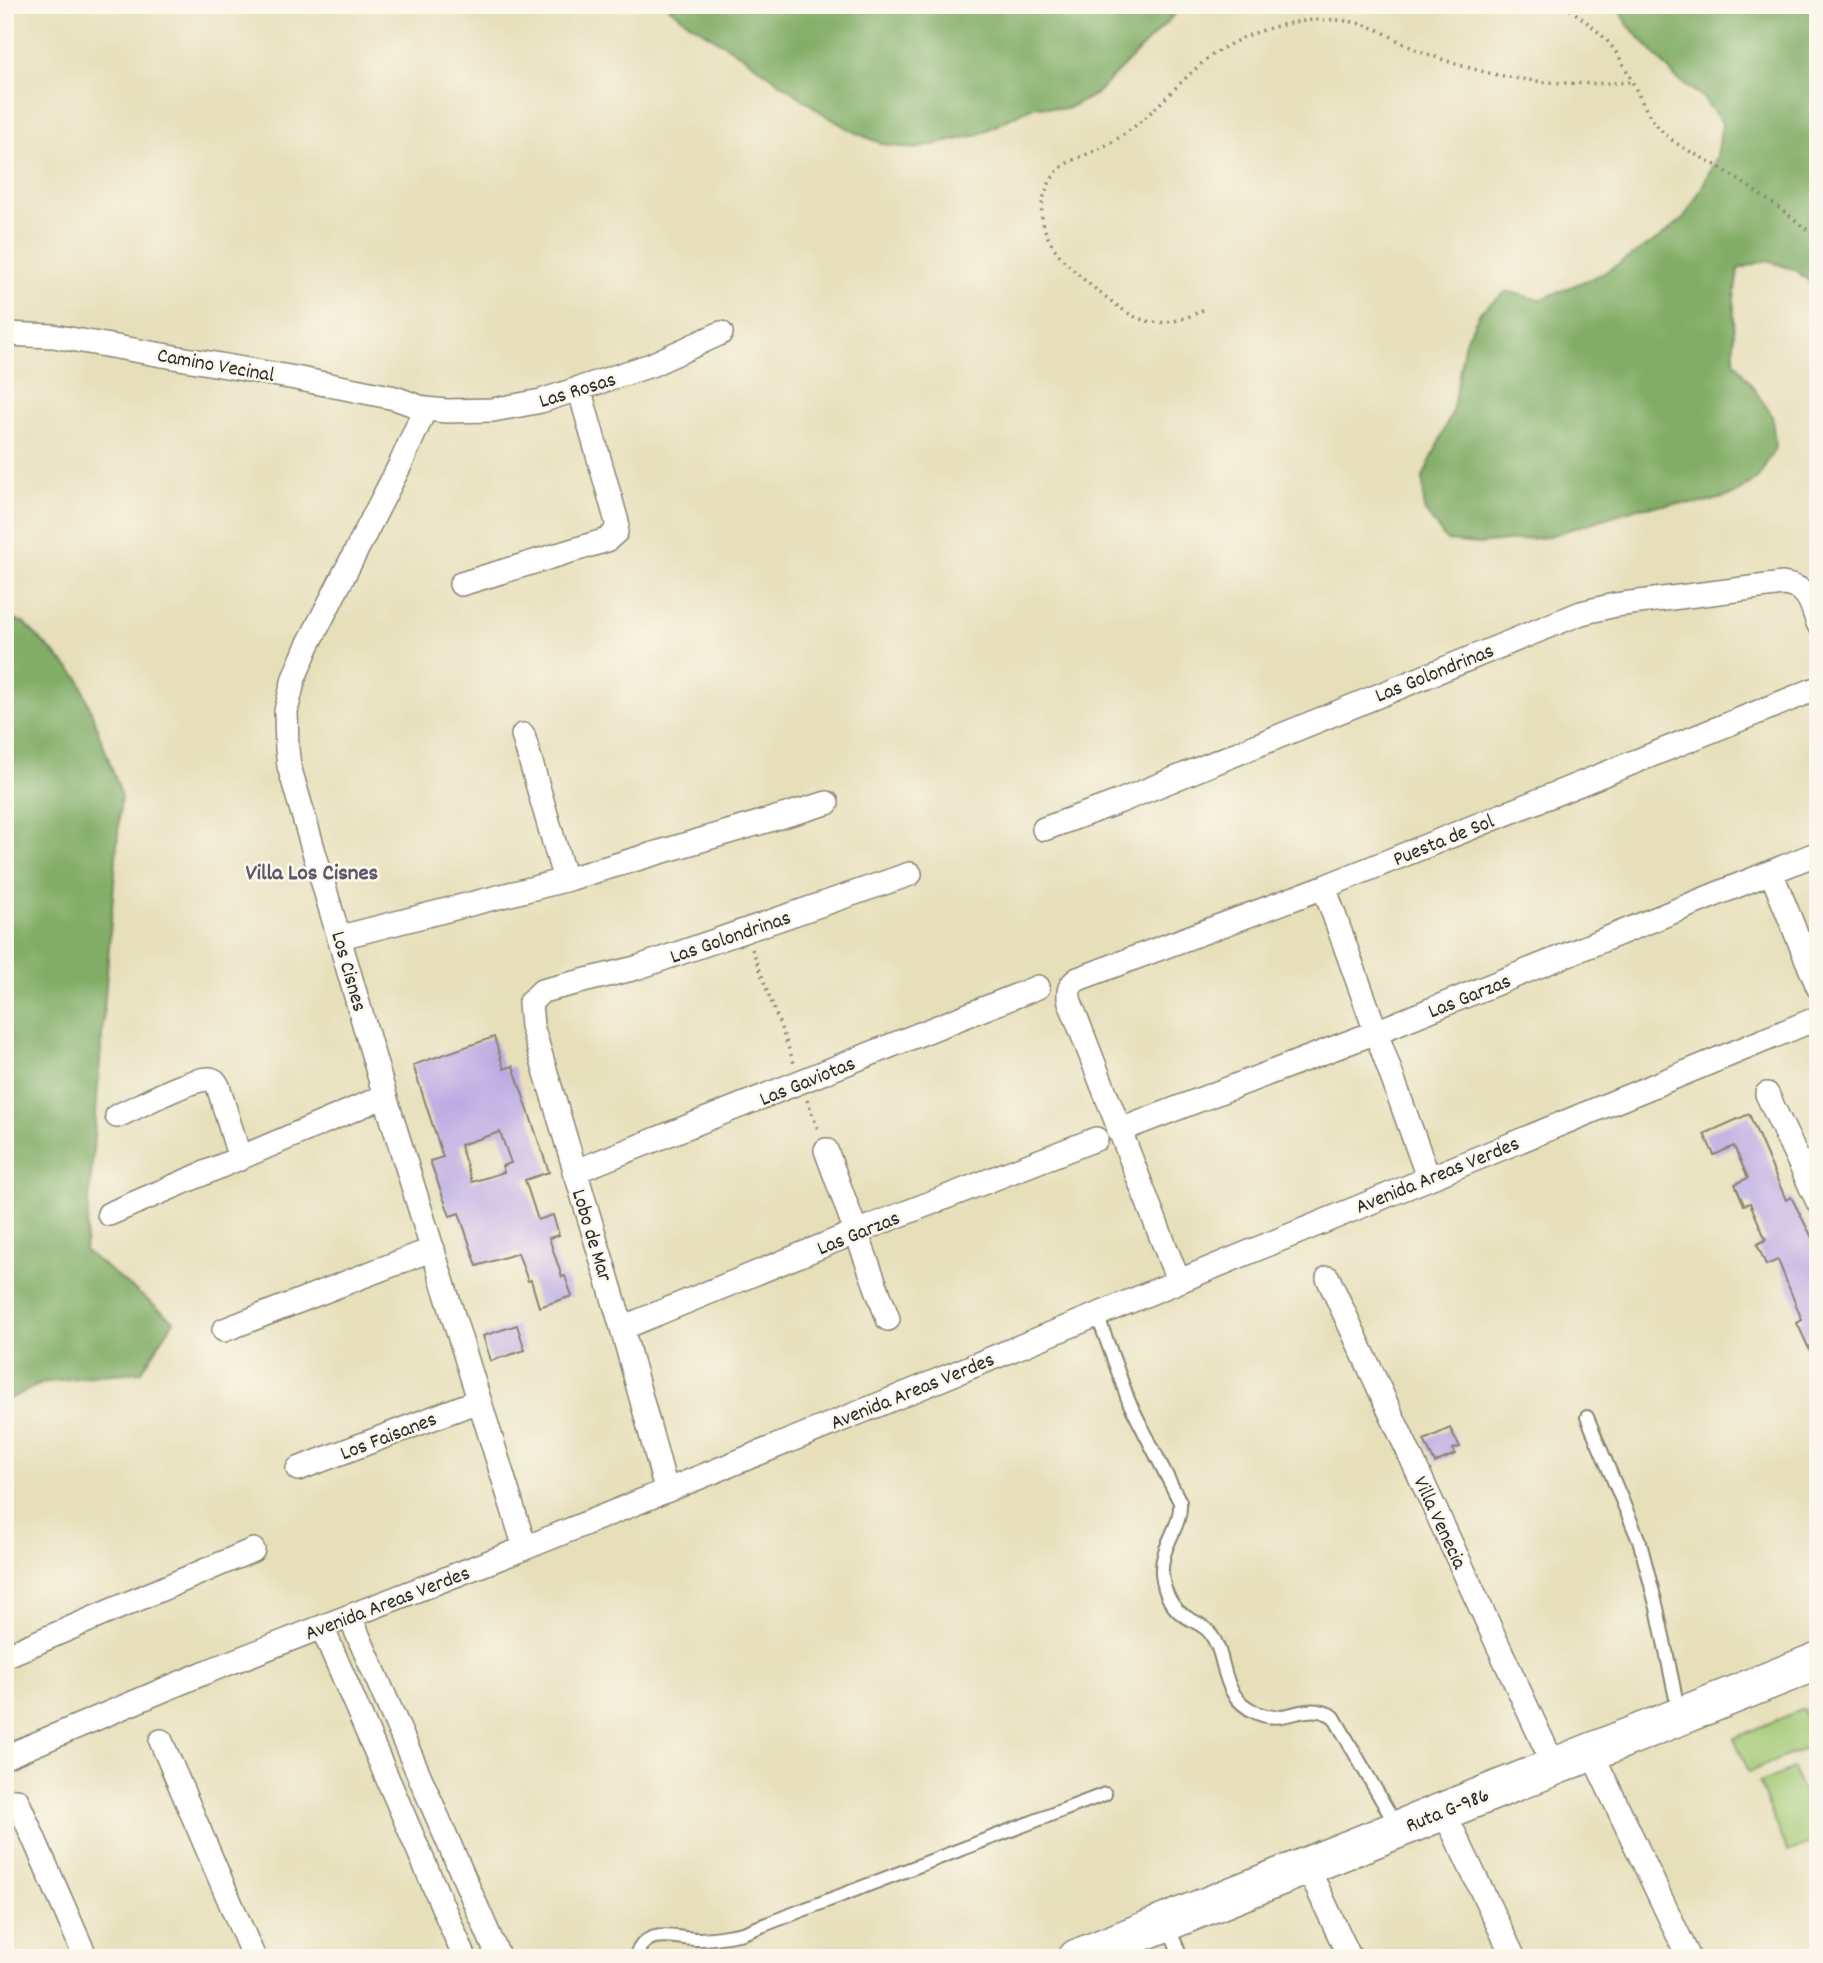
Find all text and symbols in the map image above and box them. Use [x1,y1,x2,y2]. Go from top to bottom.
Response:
street label: Camino Vecinal [155,342,276,392]
street label: Las Rosas [536,366,620,418]
street label: Las Golondrinas [1371,637,1499,712]
street label: Puesta de Sol [1389,808,1499,876]
district label: Villa Los Cisnes [246,858,379,891]
street label: Las Golondrinas [667,904,795,974]
street label: Los Cisnes [321,928,373,1016]
street label: Las Garzas [1424,968,1516,1028]
street label: Las Gaviotas [756,1050,861,1116]
street label: Avenida Areas Verdes [1352,1130,1525,1223]
street label: Lobo de Mar [562,1186,618,1286]
street label: Las Garzas [813,1205,905,1265]
street label: Avenida Areas Verdes [827,1346,1000,1439]
street label: Los Faisanes [336,1406,442,1470]
street label: Villa Venecia [1404,1472,1473,1576]
street label: Avenida Areas Verdes [301,1560,475,1650]
street label: Ruta G-986 [1402,1781,1494,1842]

